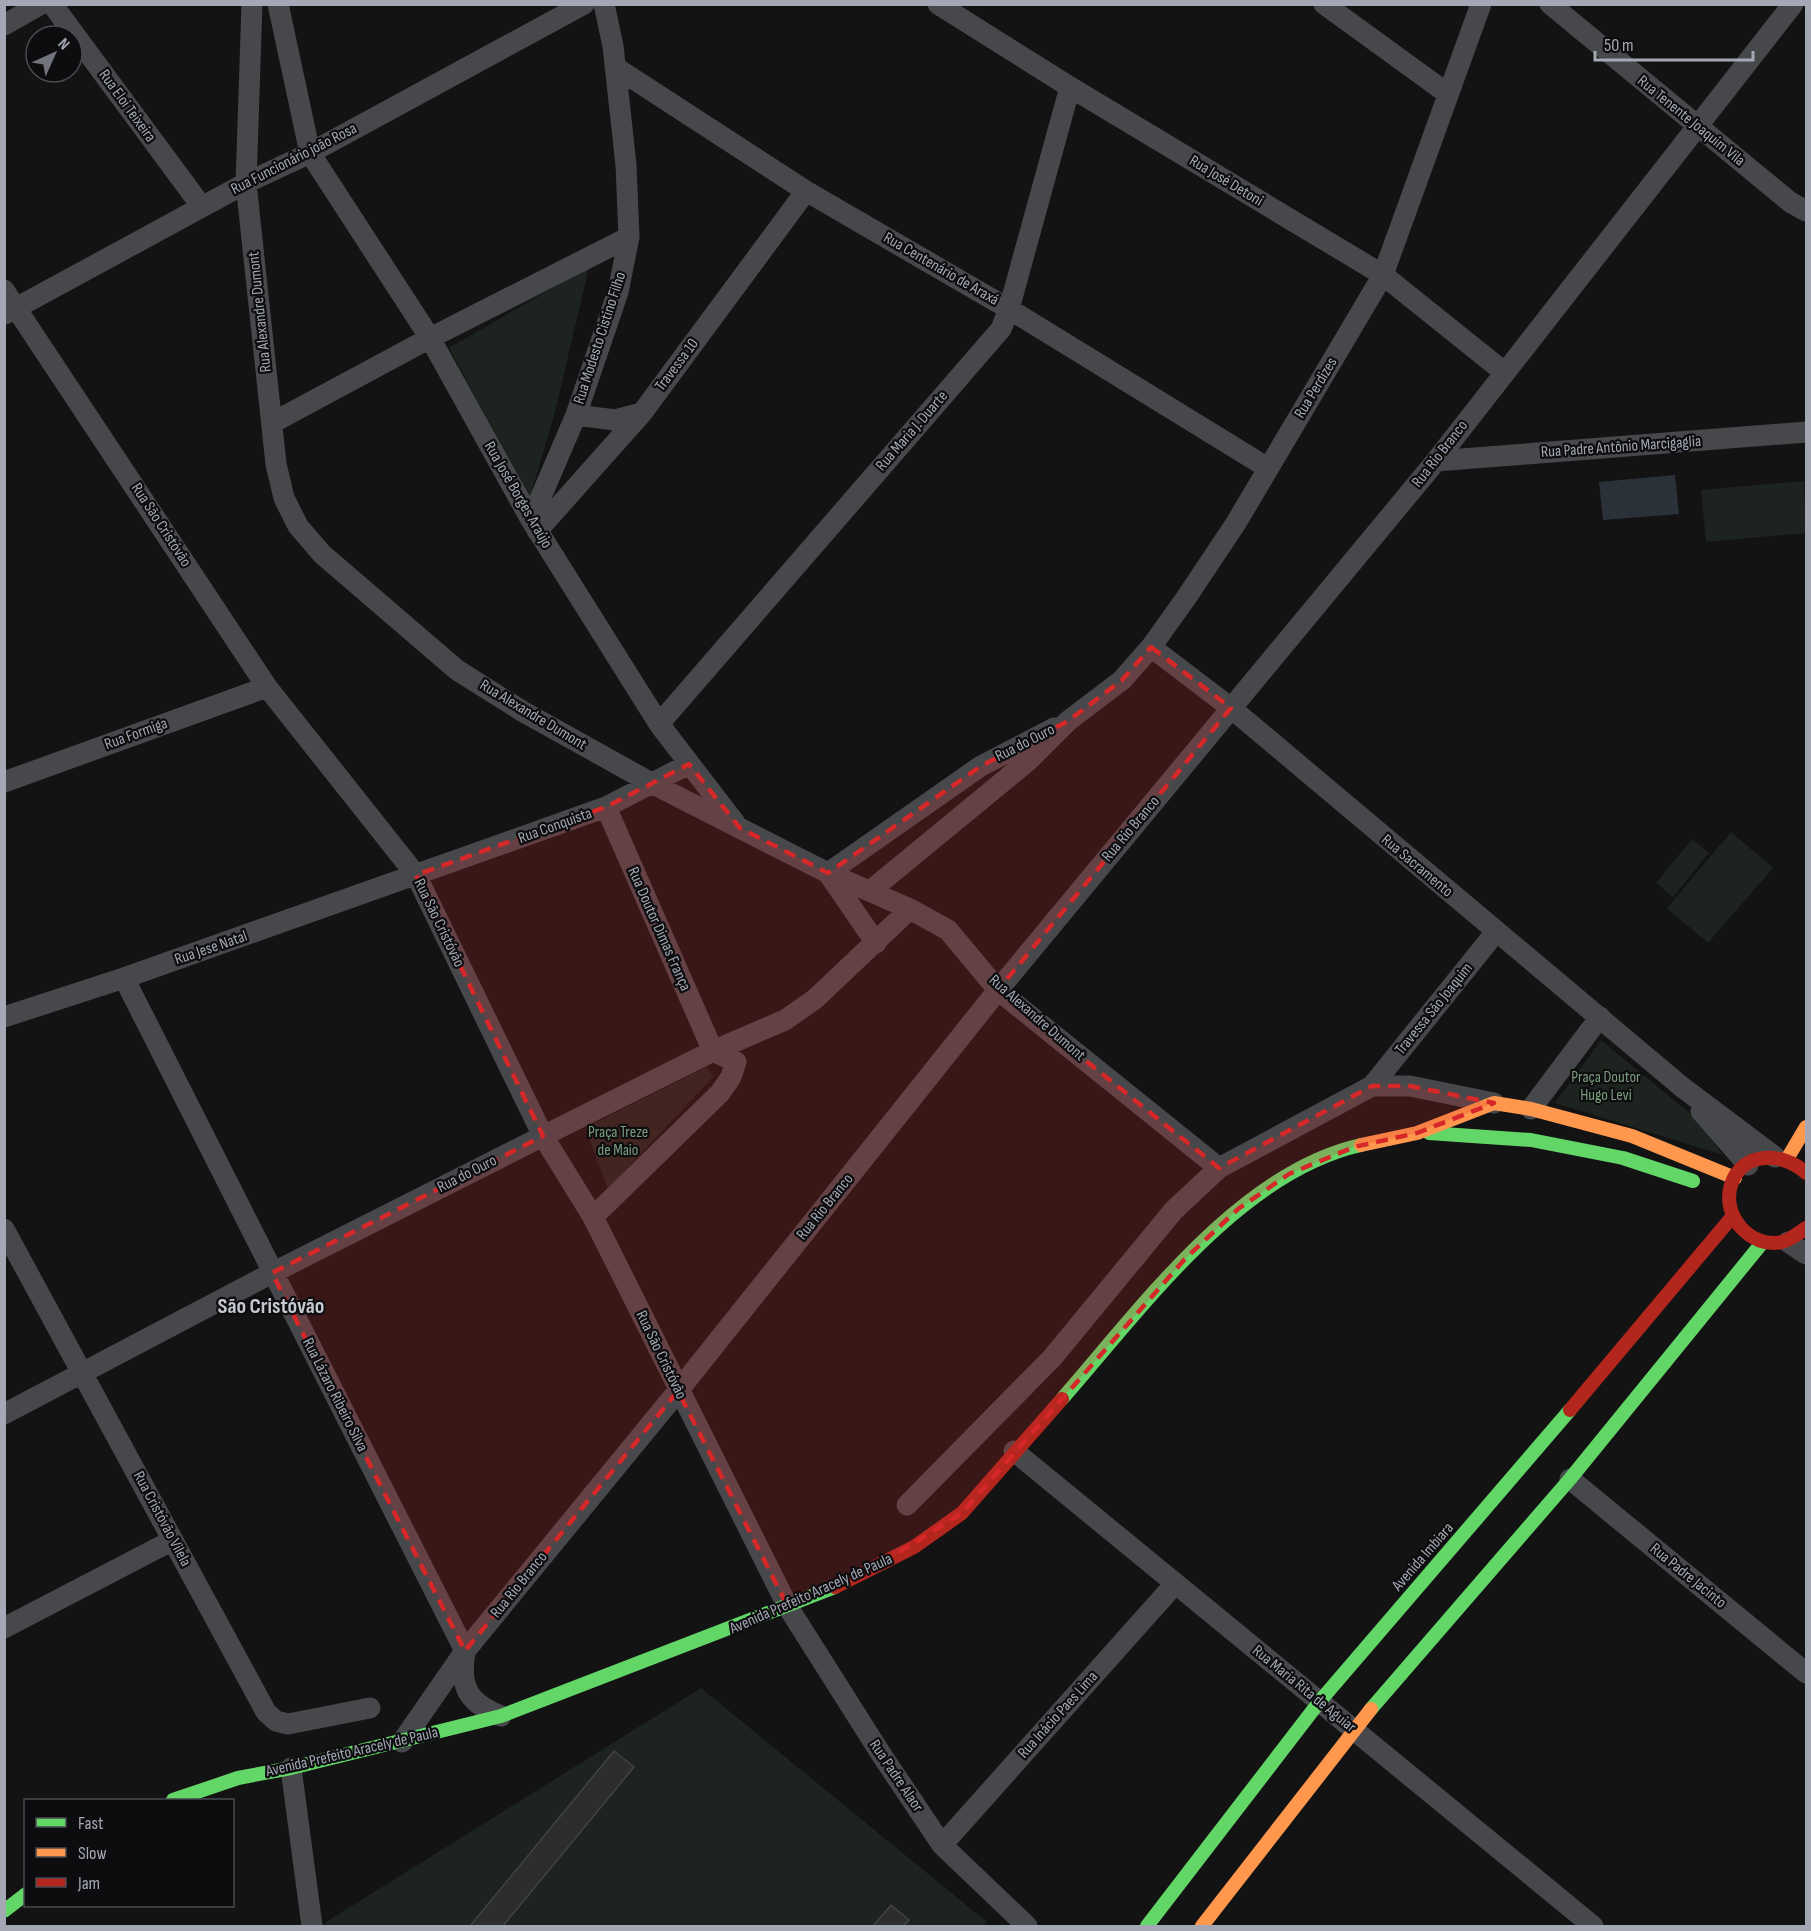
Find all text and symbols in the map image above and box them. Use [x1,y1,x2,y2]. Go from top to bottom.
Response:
north arrow [24,24,84,84]
scale bar [1595,24,1752,62]
text: N [54,35,73,54]
text: 50 m [1604,35,1634,56]
street label: Rua Eloi Teixeira [94,66,160,146]
street label: Rua Tenente Joaquim Vila [1633,72,1749,170]
street label: Rua Funcionário joão Rosa [228,119,360,199]
street label: Rua José Detoni [1186,152,1266,211]
street label: Rua Centenário de Araxá [880,228,1002,310]
street label: Rua Alexandre Dumont [244,251,276,373]
street label: Rua Modesto Cistino Filho [570,270,630,406]
street label: Travessa 10 [651,335,703,395]
street label: Rua Perdizes [1290,354,1342,422]
street label: Rua Maria J. Duarte [872,387,952,475]
street label: Rua Rio Branco [1408,417,1472,491]
street label: Rua Padre Antônio Marcigaglia [1540,432,1702,462]
street label: Rua José Borges Araújo [480,438,556,552]
street label: Rua São Cristóvão [127,480,195,570]
street label: Rua Alexandre Dumont [476,676,590,754]
street label: Rua Formiga [102,714,170,754]
street label: Rua do Ouro [992,720,1058,766]
street label: Rua Rio Branco [1098,792,1164,866]
street label: Rua Conquista [516,804,594,848]
street label: Rua Sacramento [1377,831,1457,901]
street label: Rua Doutor Dimas França [623,864,695,994]
street label: Rua São Cristóvão [409,876,469,970]
street label: Rua Jese Natal [172,927,250,969]
street label: Travessa São Joaquim [1391,959,1477,1059]
street label: Rua Alexandre Dumont [985,971,1089,1065]
park label: Praça Doutor Hugo Levi [1571,1068,1641,1105]
park label: Praça Treze de Maio [588,1123,648,1160]
street label: Rua do Ouro [434,1151,500,1197]
street label: Rua Rio Branco [793,1170,857,1244]
district label: São Cristóvão [218,1293,324,1320]
street label: Rua São Cristóvão [631,1308,691,1402]
street label: Rua Lázaro Ribeiro Silva [298,1335,372,1455]
street label: Rua Cristóvão Vilela [129,1468,195,1570]
street label: Avenida Imbiara [1388,1519,1458,1596]
street label: Rua Padre Jacinto [1646,1539,1730,1613]
street label: Rua Rio Branco [487,1548,551,1622]
street label: Avenida Prefeito Aracely de Paula [726,1550,895,1639]
street label: Rua Maria Rita de Aguiar [1248,1641,1360,1737]
street label: Rua Inácio Paes Lima [1014,1668,1102,1762]
street label: Avenida Prefeito Aracely de Paula [263,1723,440,1781]
street label: Rua Padre Alaor [865,1736,927,1816]
legend [24,1799,234,1907]
text: Fast [78,1813,104,1834]
text: Slow [78,1843,107,1864]
text: Jam [77,1873,100,1894]

